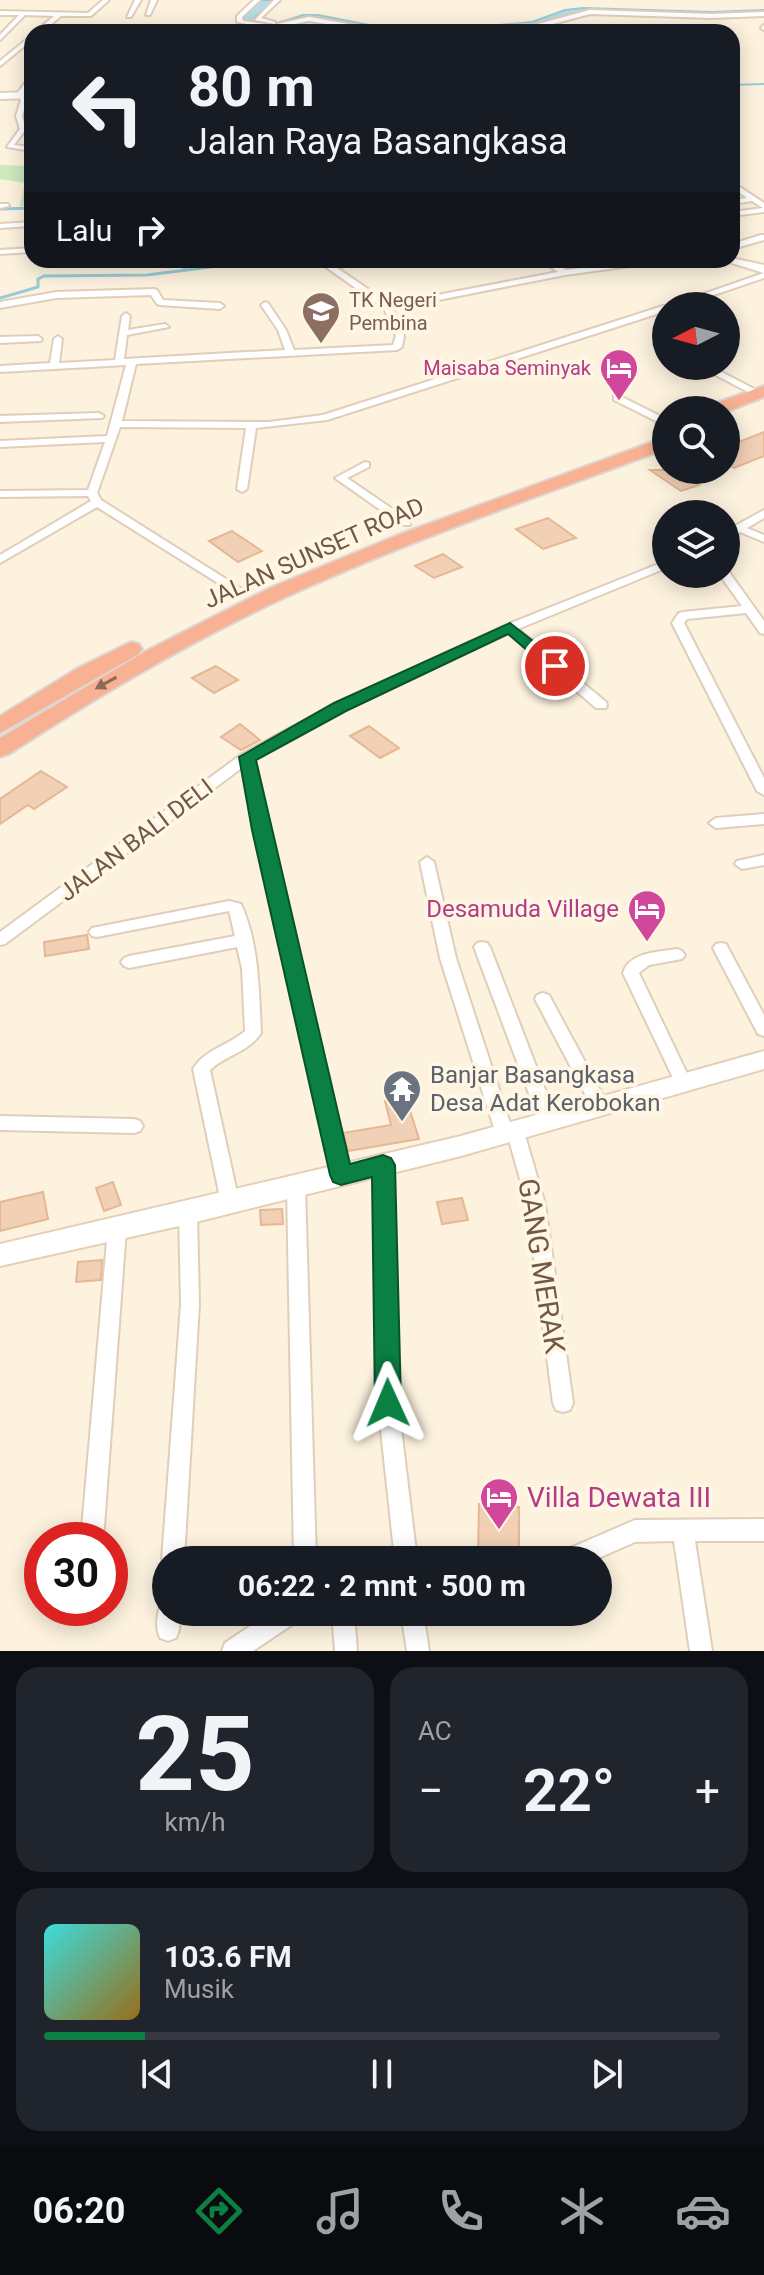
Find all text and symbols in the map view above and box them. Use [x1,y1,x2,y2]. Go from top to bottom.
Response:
text: 80 m [188,54,315,120]
icon: left [56,56,160,160]
text: Jalan Raya Basangkasa [188,121,568,163]
icon: right [128,208,172,252]
text: Lalu [56,213,112,248]
place label: TK Negeri Pembina [349,288,437,335]
school or university icon: TK Negeri Pembina [300,290,342,345]
north arrow [652,292,740,380]
map controls [652,292,740,588]
hotel icon: Maisaba Seminyak [598,347,640,402]
place label: Maisaba Seminyak [423,356,592,380]
button: search [652,396,740,484]
street label: JALAN SUNSET ROAD [200,492,428,614]
button: layers [652,500,740,588]
pin [521,632,589,700]
icon: arrive [533,644,577,688]
one-way arrow [95,676,118,690]
street label: JALAN BALI DELI [54,773,218,907]
hotel icon: Desamuda Village [626,888,668,943]
place label: Desamuda Village [426,895,619,923]
place label: Banjar Basangkasa Desa Adat Kerobokan [430,1061,661,1117]
temple icon: Banjar Basangkasa Desa Adat Kerobokan [381,1068,423,1123]
street label: GANG MERAK [511,1176,572,1356]
position arrow [346,1361,430,1445]
hotel icon: Villa Dewata III [478,1476,520,1531]
place label: Villa Dewata III [527,1481,711,1514]
speed limit sign: 30 [24,1522,128,1626]
text: 06:22 · 2 mnt · 500 m [238,1568,526,1603]
text: 25 [135,1694,255,1815]
text: AC [418,1716,452,1746]
text: 22° [523,1755,615,1826]
text: − [418,1765,443,1817]
text: + [695,1765,720,1817]
text: km/h [164,1807,226,1837]
text: 103.6 FM [164,1939,292,1974]
text: Musik [164,1974,234,2004]
icon: previous [135,2052,179,2096]
icon: pause [360,2052,404,2096]
icon: next [585,2052,629,2096]
icon: directions [191,2183,247,2239]
icon: music [312,2183,368,2239]
icon: phone [433,2183,489,2239]
icon: climate [554,2183,610,2239]
icon: car [675,2183,731,2239]
text: 06:20 [33,2190,125,2232]

